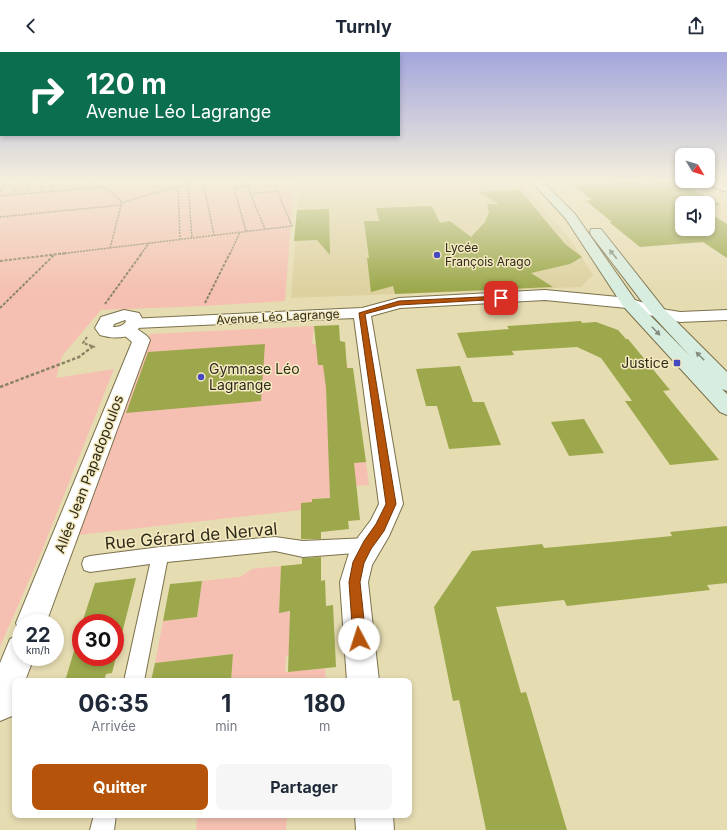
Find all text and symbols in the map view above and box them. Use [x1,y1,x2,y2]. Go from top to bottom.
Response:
icon: back [20,15,42,37]
icon: share [685,15,707,37]
text: Turnly [335,16,392,37]
text: 120 m [86,67,167,101]
icon: right [20,68,72,120]
text: Avenue Léo Lagrange [86,101,271,122]
north arrow [675,148,715,188]
map controls [675,148,715,236]
button: sound [675,196,715,236]
place label: Lycée François Arago [445,240,531,269]
one-way arrow [609,248,618,259]
marker: Lycée François Arago [432,250,442,260]
pin [484,281,518,315]
icon: arrive [490,287,512,309]
street label: Avenue Léo Lagrange [216,306,340,327]
one-way arrow [651,326,660,336]
one-way arrow [695,351,705,361]
place label: Justice [621,354,669,371]
marker: Justice [672,358,682,368]
place label: Gymnase Léo Lagrange [209,360,300,393]
marker: Gymnase Léo Lagrange [196,372,206,382]
street label: Allée Jean Papadopoulos [51,392,127,555]
street label: Rue Gérard de Nerval [104,518,278,554]
speed limit sign: 30 [72,614,124,666]
position arrow [338,618,380,660]
text: 22 [25,623,51,647]
text: km/h [26,644,50,656]
text: 06:35 [78,689,149,718]
text: 1 [221,689,231,718]
text: 180 [304,689,346,718]
text: Arrivée [91,718,136,734]
text: min [215,718,237,734]
text: m [319,718,330,734]
button: Quitter [32,764,208,810]
button: Partager [216,764,392,810]

